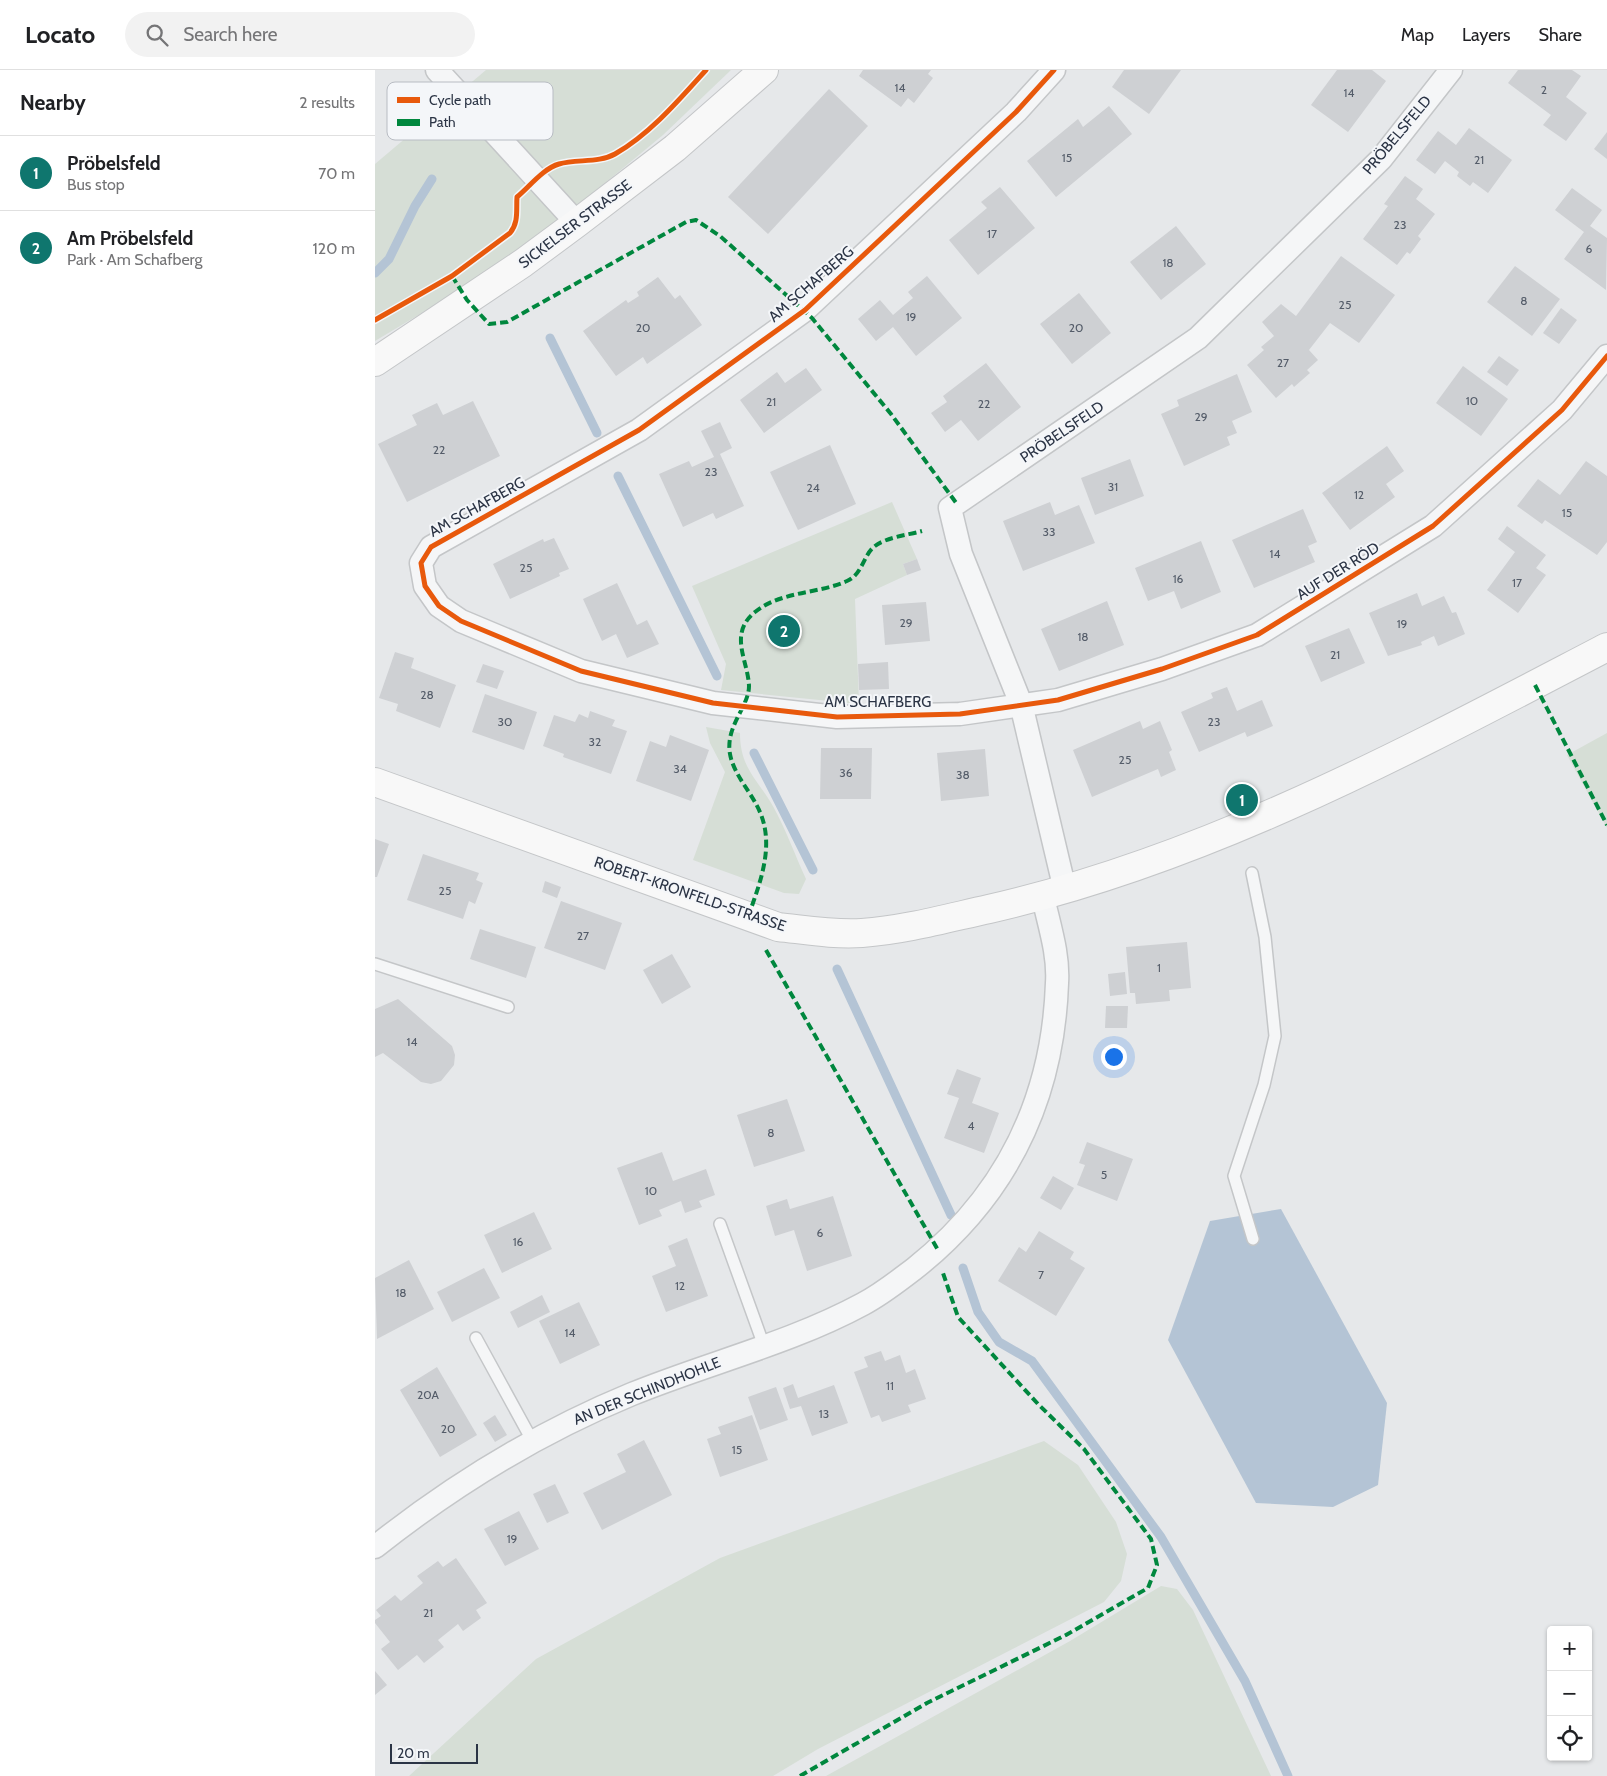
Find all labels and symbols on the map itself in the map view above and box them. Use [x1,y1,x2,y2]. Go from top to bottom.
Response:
house number: 14 [895,80,905,95]
legend [387,82,553,140]
house number: 2 [1541,82,1547,97]
house number: 14 [1344,85,1354,100]
text: Cycle path [429,91,491,109]
street label: PRÖBELSFELD [1359,92,1435,178]
text: Path [429,113,456,131]
house number: 15 [1062,150,1072,165]
house number: 21 [1474,152,1484,167]
street label: SICKELSER STRASSE [515,176,635,272]
house number: 23 [1394,217,1406,232]
house number: 17 [987,226,997,241]
house number: 6 [1586,241,1593,256]
street label: AM SCHAFBERG [765,242,857,326]
house number: 18 [1162,255,1174,270]
house number: 8 [1520,293,1528,308]
house number: 25 [1339,297,1351,312]
house number: 19 [906,309,917,324]
house number: 20 [636,320,650,335]
house number: 20 [1069,320,1083,335]
house number: 27 [1277,355,1289,370]
house number: 10 [1466,393,1478,408]
house number: 21 [766,394,776,409]
house number: 22 [978,396,990,411]
street label: PRÖBELSFELD [1017,397,1107,467]
house number: 29 [1194,409,1208,424]
house number: 22 [433,442,445,457]
house number: 23 [705,464,717,479]
street label: AM SCHAFBERG [426,473,528,541]
house number: 31 [1108,479,1118,494]
house number: 24 [806,480,820,495]
house number: 12 [1354,487,1364,502]
house number: 15 [1562,505,1572,520]
house number: 33 [1043,524,1055,539]
street label: AUF DER RÖD [1293,538,1383,604]
house number: 14 [1270,546,1280,561]
house number: 25 [520,560,532,575]
house number: 16 [1173,571,1184,586]
house number: 17 [1512,575,1522,590]
pin: 2 [768,612,800,650]
house number: 29 [899,615,913,630]
house number: 19 [1397,616,1408,631]
house number: 18 [1077,629,1089,644]
house number: 21 [1330,647,1340,662]
house number: 28 [420,687,434,702]
street label: AM SCHAFBERG [825,693,931,711]
house number: 30 [498,714,512,729]
house number: 23 [1208,714,1220,729]
house number: 32 [589,734,601,749]
house number: 25 [1119,752,1131,767]
house number: 34 [673,761,687,776]
house number: 36 [839,765,853,780]
house number: 38 [956,767,970,782]
pin: 1 [1226,781,1258,819]
street label: ROBERT-KRONFELD-STRASSE [592,853,788,935]
house number: 25 [439,883,451,898]
house number: 27 [577,928,589,943]
house number: 1 [1157,960,1161,975]
house number: 14 [407,1034,417,1049]
your location [1101,1044,1127,1070]
house number: 4 [968,1118,975,1133]
house number: 8 [767,1125,775,1140]
house number: 5 [1101,1167,1107,1182]
house number: 10 [645,1183,657,1198]
house number: 6 [817,1225,824,1240]
house number: 16 [513,1234,524,1249]
house number: 7 [1038,1267,1044,1282]
house number: 12 [675,1278,685,1293]
house number: 18 [395,1285,407,1300]
house number: 14 [565,1325,575,1340]
street label: AN DER SCHINDHOHLE [571,1353,723,1429]
house number: 11 [886,1378,894,1393]
house number: 20A [417,1387,440,1402]
house number: 13 [819,1406,829,1421]
house number: 20 [441,1421,455,1436]
house number: 15 [732,1442,742,1457]
house number: 19 [507,1531,518,1546]
house number: 21 [423,1605,433,1620]
scale bar [390,1741,477,1764]

